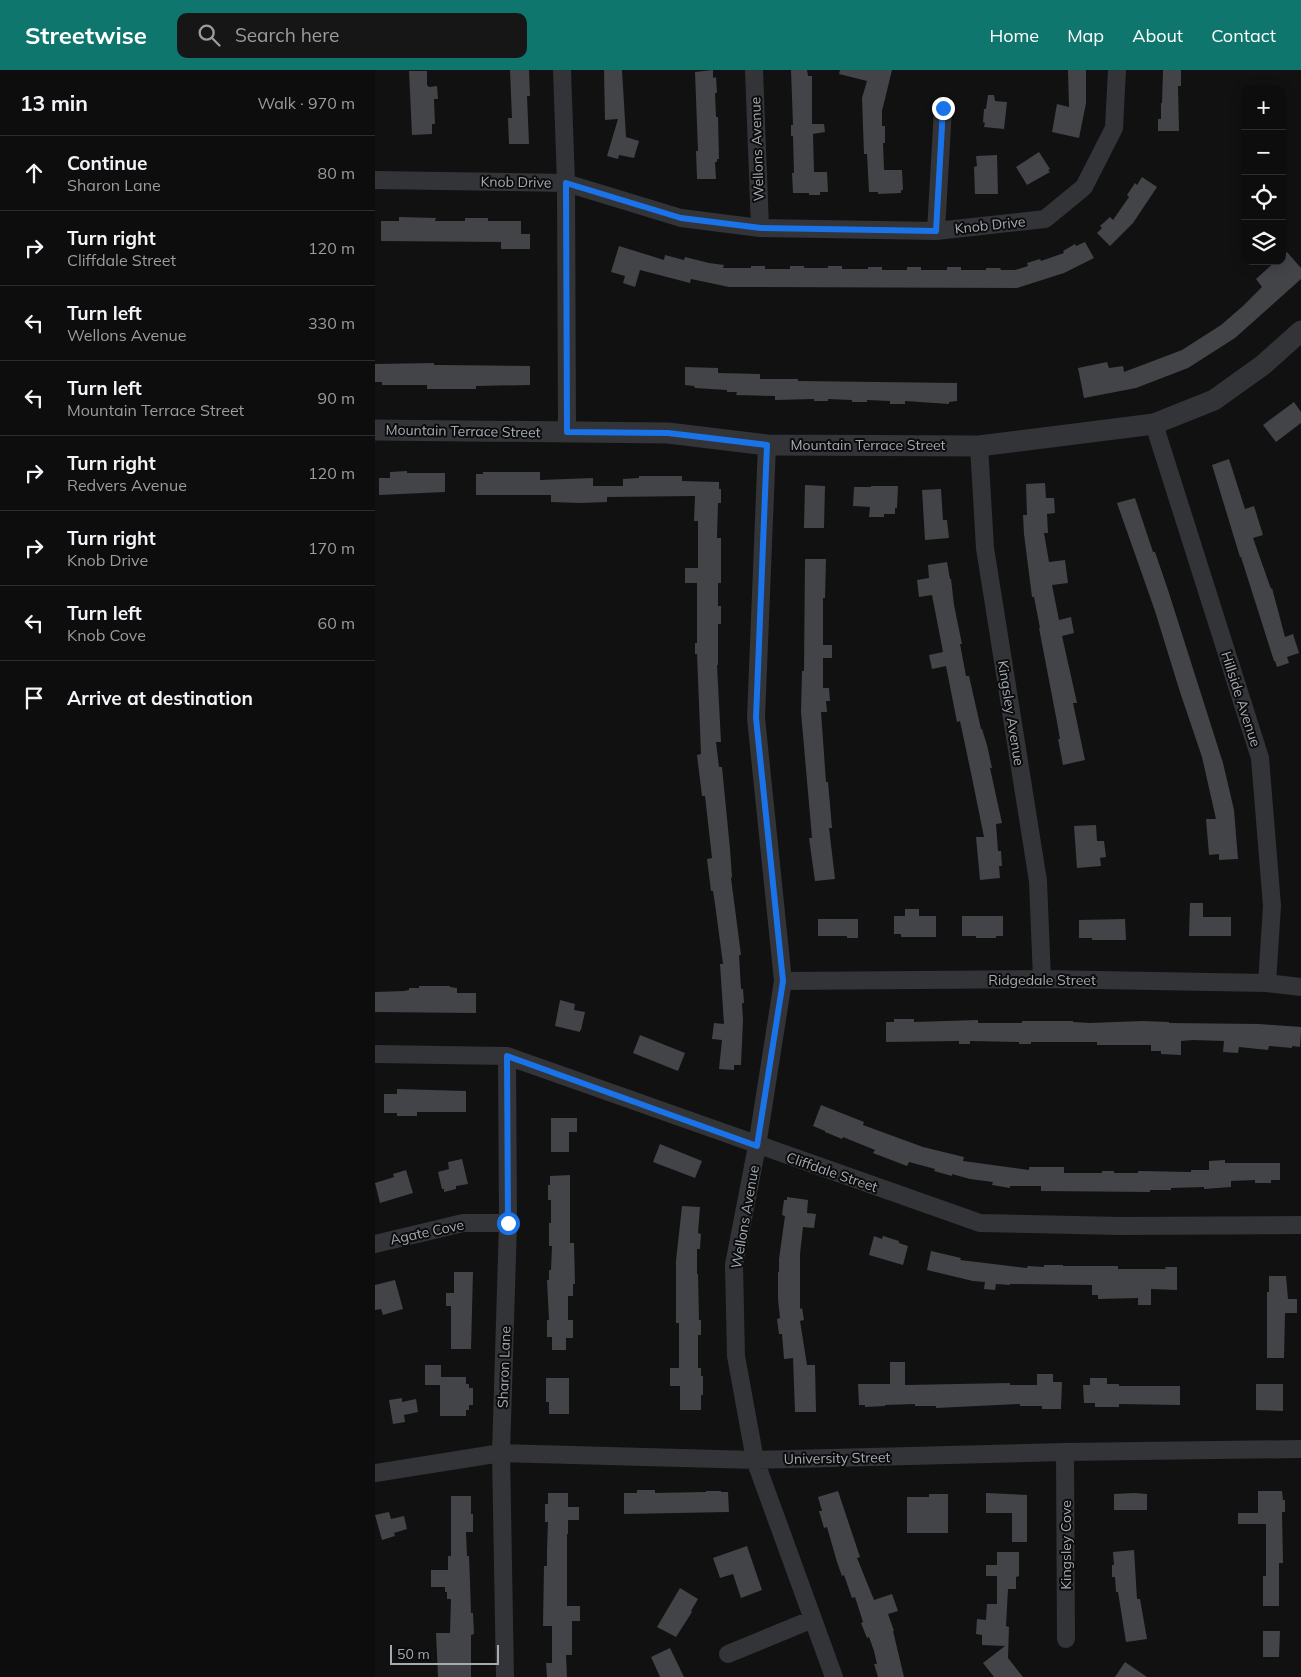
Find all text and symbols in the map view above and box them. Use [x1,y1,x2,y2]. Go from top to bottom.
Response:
search box [177,13,527,58]
text: Streetwise [25,20,147,50]
icon: search [195,21,223,49]
text: Search here [235,23,339,47]
text: Home [989,24,1039,47]
text: Map [1067,24,1104,47]
text: About [1132,24,1183,47]
text: Contact [1211,24,1276,47]
map controls [1241,85,1286,265]
button: + [1241,85,1286,130]
text: 13 min [20,90,88,116]
text: Walk · 970 m [257,93,355,113]
street label: Wellons Avenue [746,96,768,202]
route end [932,97,955,120]
button: − [1241,130,1286,175]
text: Continue [67,151,147,175]
icon: ahead [20,159,48,187]
text: 80 m [318,163,355,183]
street label: Knob Drive [480,172,552,192]
text: Sharon Lane [67,175,161,195]
button: locate [1241,175,1286,220]
street label: Knob Drive [954,212,1026,238]
button: layers [1241,220,1286,265]
text: Turn right [67,226,156,250]
icon: right [20,234,48,262]
text: 120 m [308,238,355,258]
text: Cliffdale Street [67,250,176,270]
text: Turn left [67,301,142,325]
icon: left [20,309,48,337]
text: 330 m [308,313,355,333]
text: Wellons Avenue [67,325,187,345]
text: Turn left [67,376,142,400]
icon: left [20,384,48,412]
text: 90 m [318,388,355,408]
text: Mountain Terrace Street [67,400,244,420]
street label: Mountain Terrace Street [385,421,541,441]
street label: Mountain Terrace Street [790,436,946,454]
text: Turn right [67,451,156,475]
icon: right [20,459,48,487]
text: 120 m [308,463,355,483]
text: Redvers Avenue [67,475,187,495]
text: Turn right [67,526,156,550]
icon: right [20,534,48,562]
text: 170 m [308,538,355,558]
text: Knob Drive [67,550,148,570]
text: Turn left [67,601,142,625]
icon: left [20,609,48,637]
text: 60 m [318,613,355,633]
text: Knob Cove [67,625,146,645]
street label: Hillside Avenue [1217,649,1265,749]
street label: Kingsley Avenue [994,659,1028,767]
icon: arrive [20,684,48,712]
text: Arrive at destination [67,686,253,710]
street label: Ridgedale Street [988,971,1096,989]
street label: Cliffdale Street [784,1148,880,1196]
street label: Wellons Avenue [727,1164,763,1270]
route start [497,1212,520,1235]
street label: Agate Cove [388,1215,466,1249]
street label: Sharon Lane [494,1326,514,1408]
street label: University Street [783,1448,891,1468]
street label: Kingsley Cove [1057,1500,1075,1590]
scale bar [390,1642,499,1665]
text: 50 m [397,1645,430,1663]

